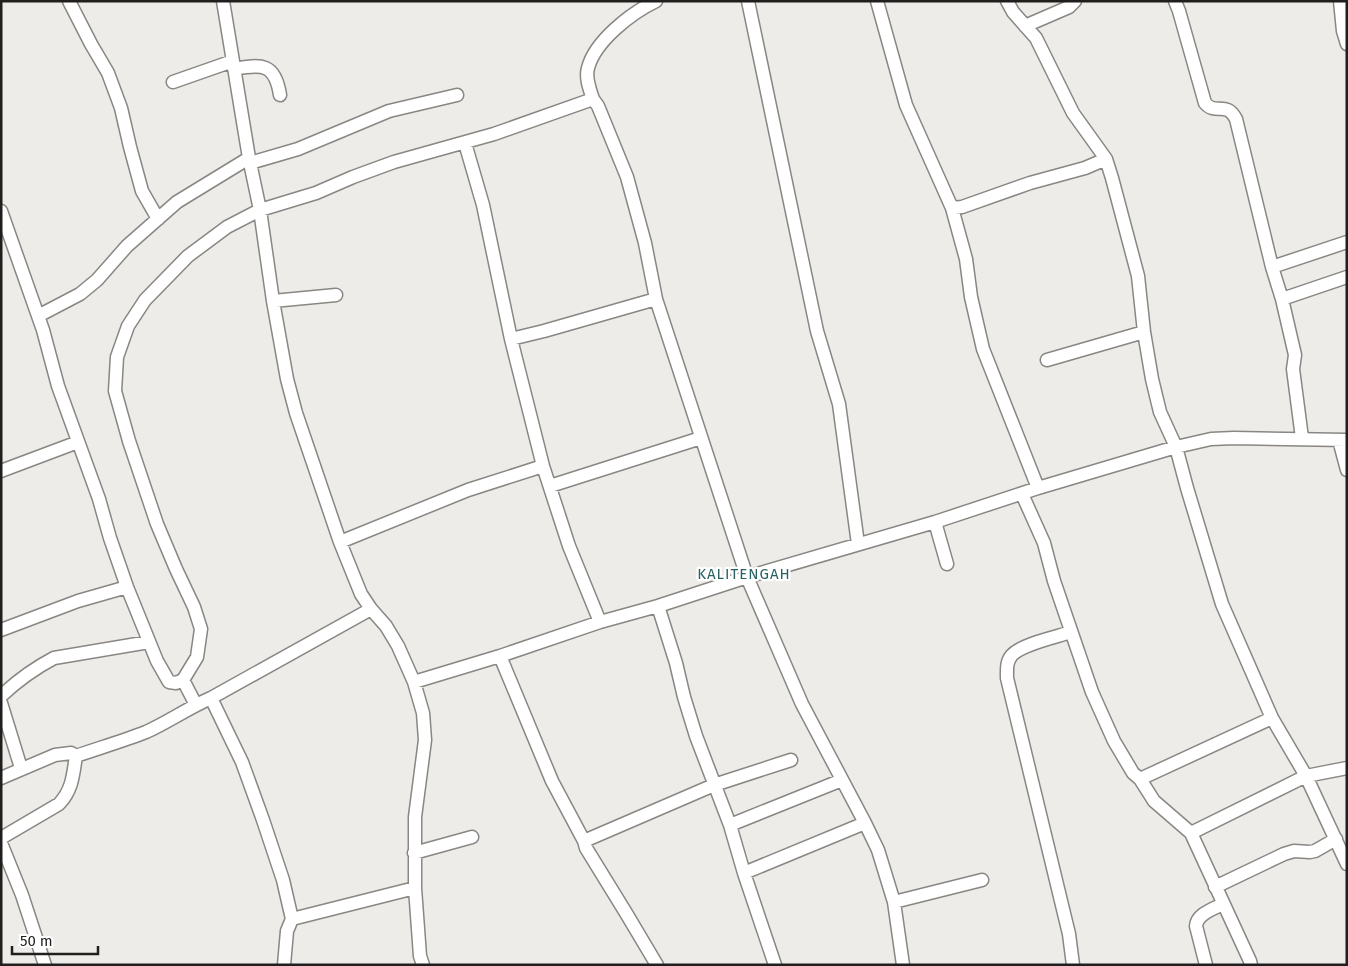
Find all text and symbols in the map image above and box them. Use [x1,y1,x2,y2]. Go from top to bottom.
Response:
district label: KALITENGAH [697,565,791,583]
scale bar [12,924,99,956]
text: 50 m [20,932,53,950]

